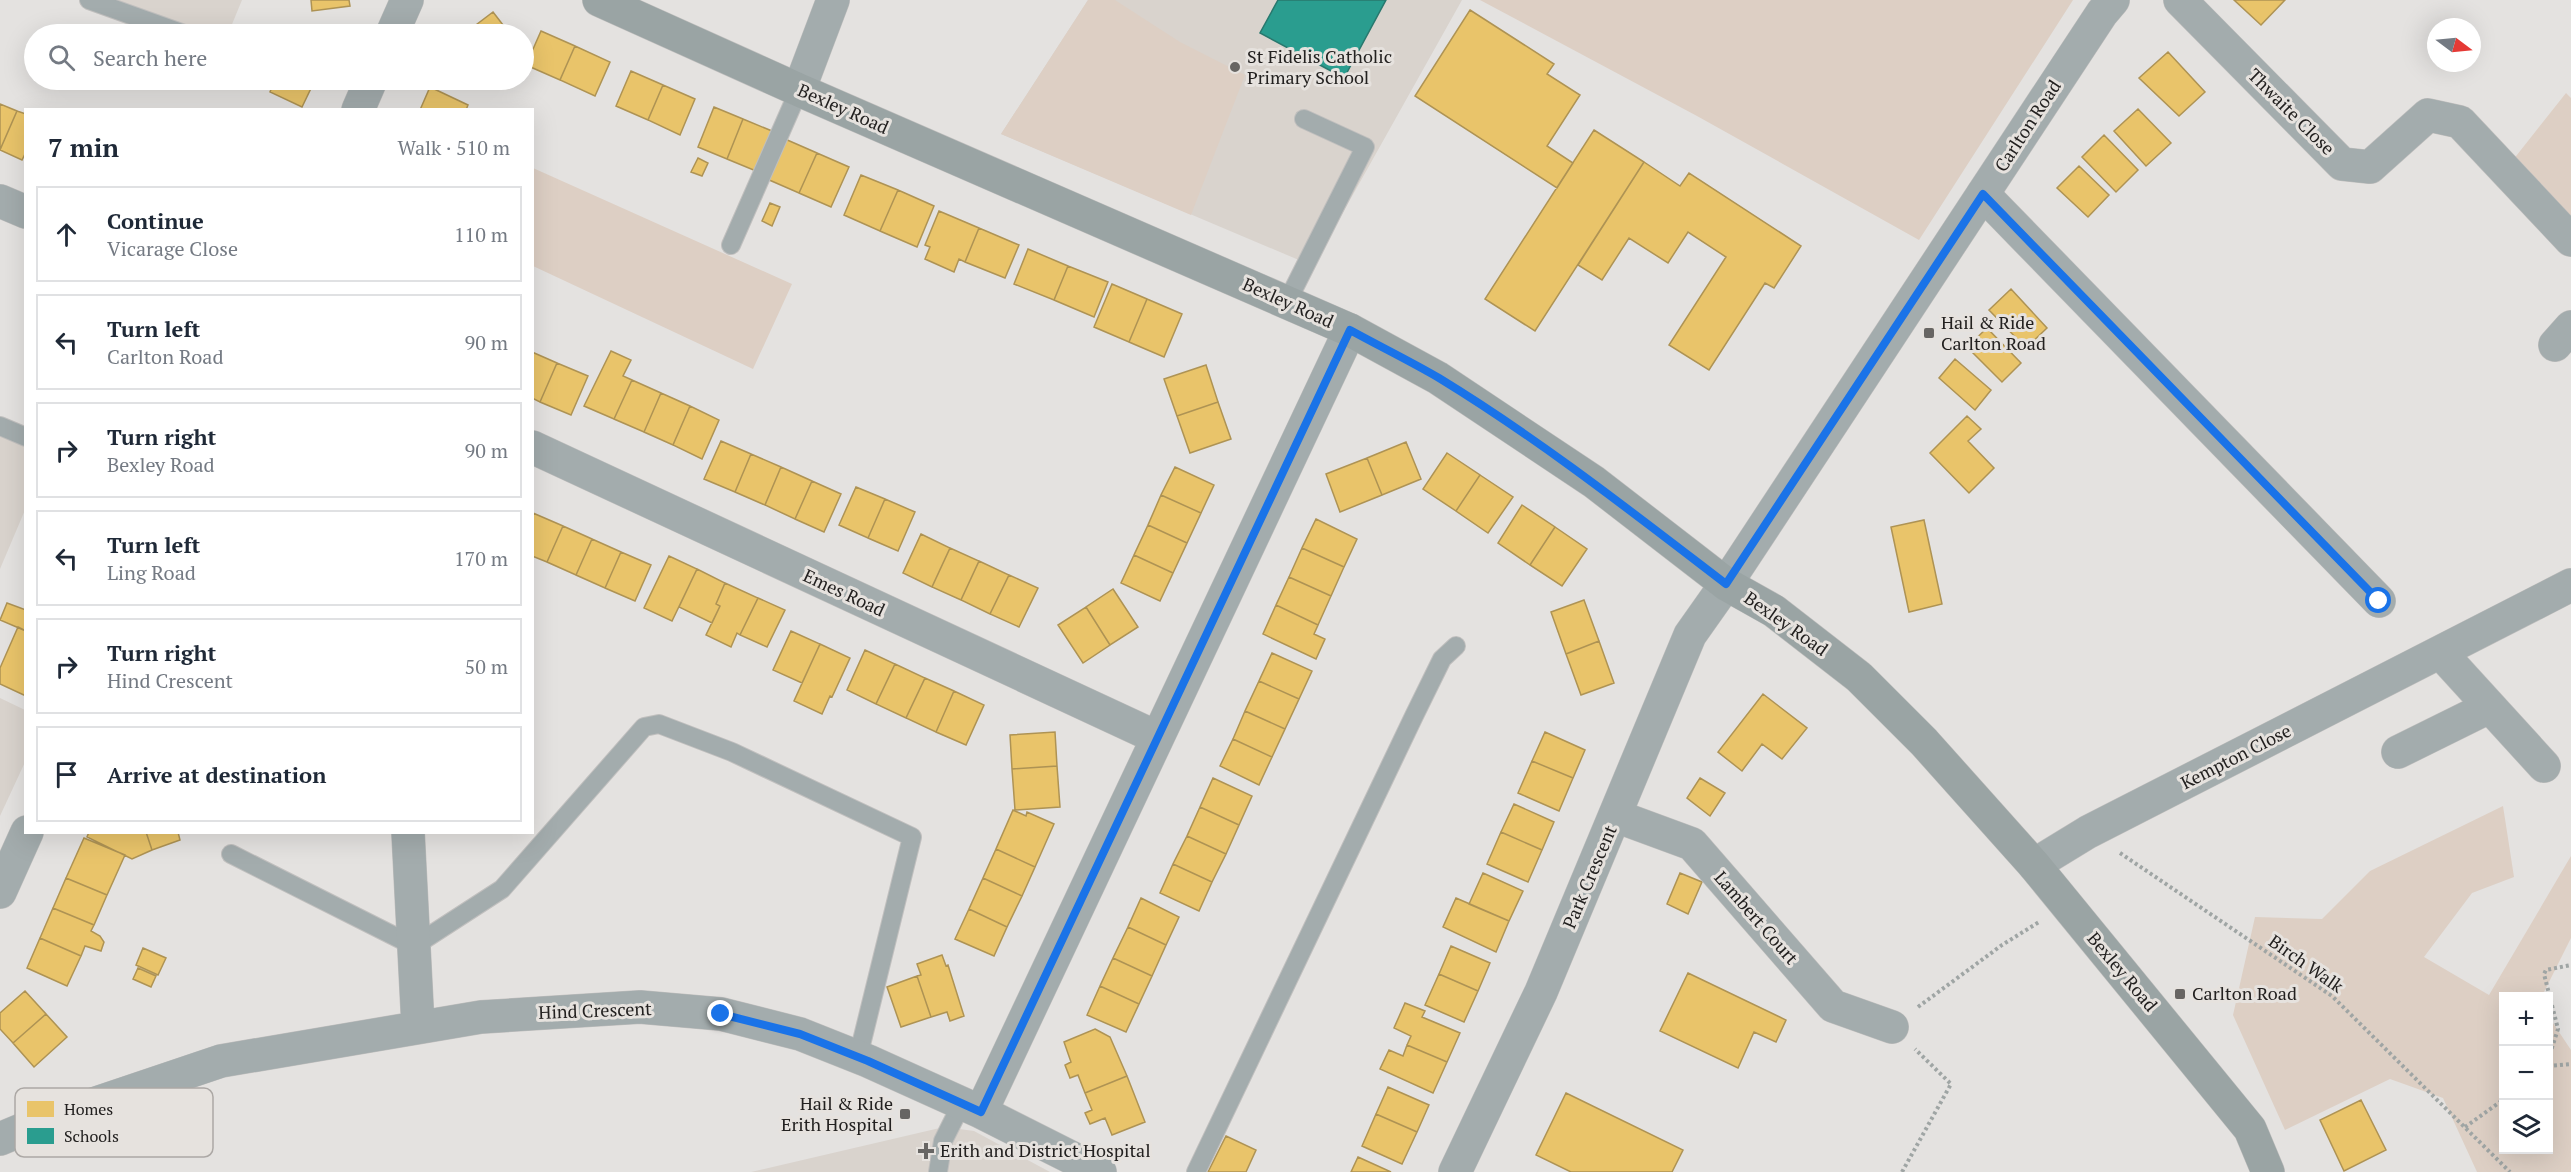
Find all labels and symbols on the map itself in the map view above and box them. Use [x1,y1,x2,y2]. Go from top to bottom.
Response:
north arrow [2427,18,2481,72]
place label: St Fidelis Catholic Primary School [1247,44,1392,89]
marker: St Fidelis Catholic Primary School [1228,60,1242,74]
street label: Thwaite Close [2243,63,2340,160]
street label: Carlton Road [1989,75,2066,176]
street label: Bexley Road [794,77,893,139]
street label: Bexley Road [1239,271,1338,333]
place label: Hail & Ride Carlton Road [1941,310,2046,355]
marker: Hail & Ride Carlton Road [1922,326,1936,340]
street label: Emes Road [800,563,889,621]
street label: Bexley Road [1740,586,1833,661]
route start [2365,587,2391,613]
street label: Kempton Close [2176,718,2295,794]
street label: Park Crescent [1557,821,1622,932]
street label: Lambert Court [1710,866,1804,969]
street label: Bexley Road [2082,927,2163,1016]
street label: Birch Walk [2264,929,2349,998]
place label: Carlton Road [2192,981,2297,1005]
marker: Carlton Road [2173,987,2187,1001]
street label: Hind Crescent [538,996,652,1024]
route end [707,1000,733,1026]
legend [15,1088,213,1157]
place label: Hail & Ride Erith Hospital [781,1091,893,1136]
text: Homes [64,1098,113,1120]
marker: Hail & Ride Erith Hospital [898,1107,912,1121]
text: Schools [64,1125,119,1147]
place label: Erith and District Hospital [940,1138,1151,1162]
marker: Erith and District Hospital [917,1142,935,1160]

